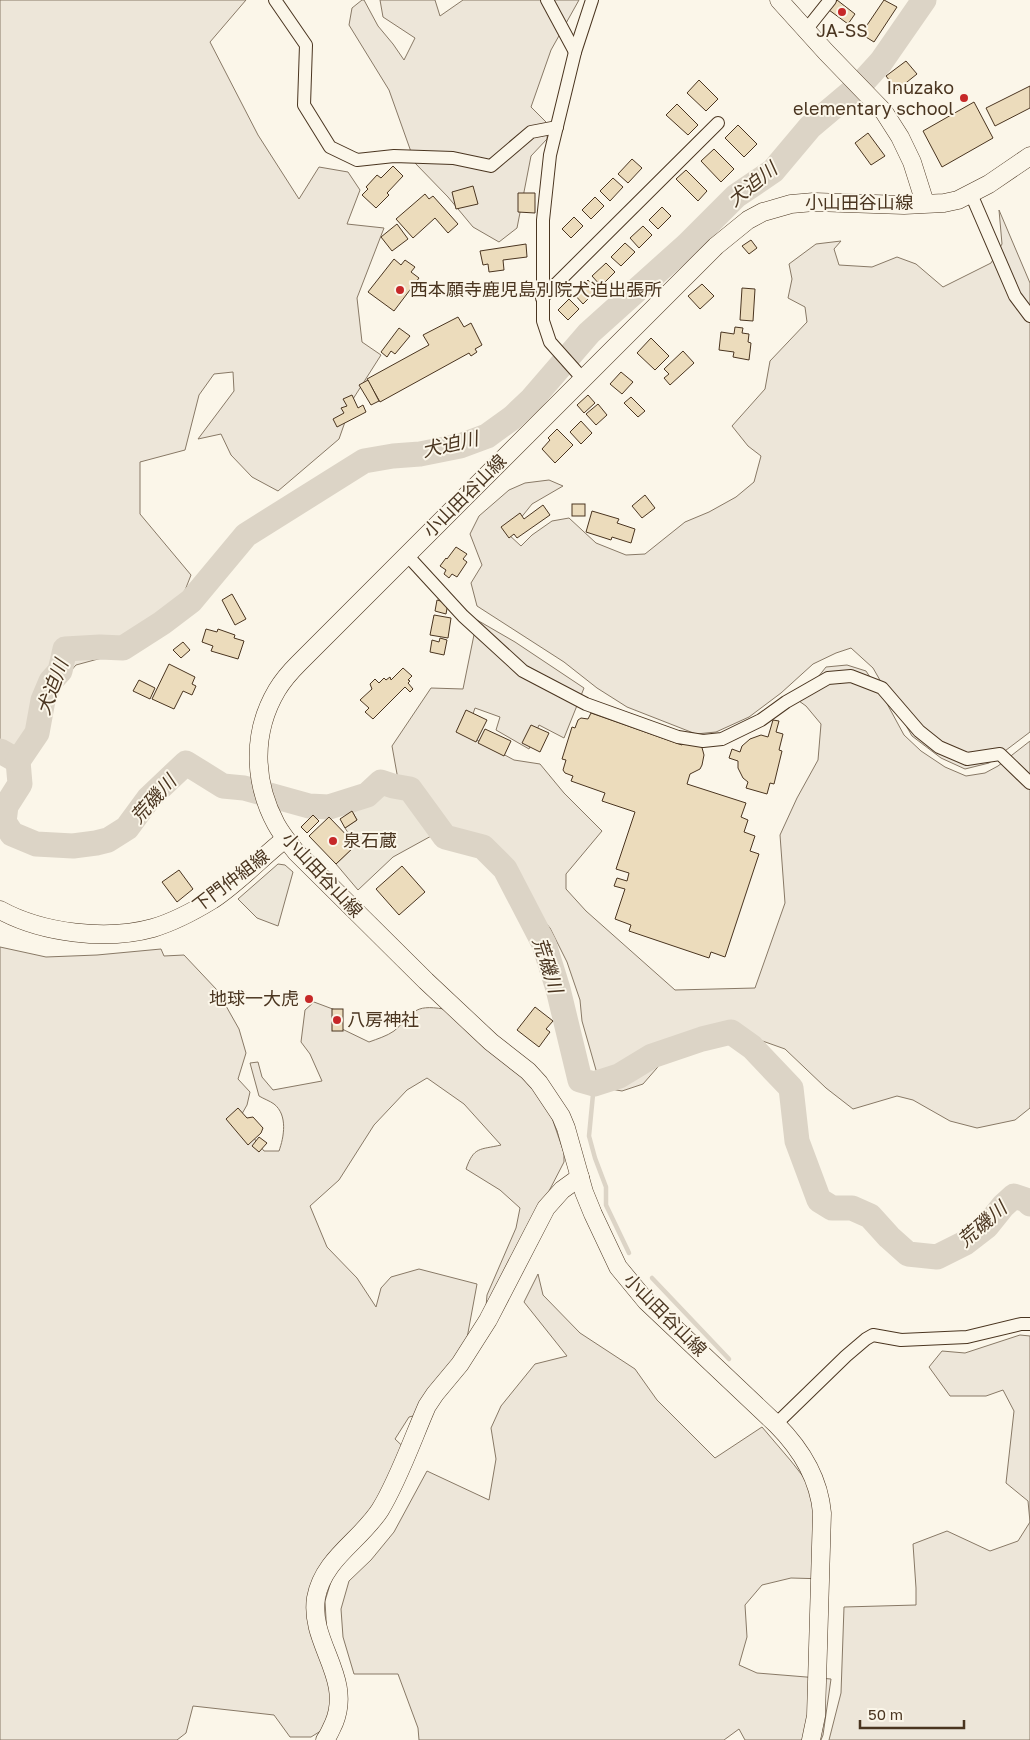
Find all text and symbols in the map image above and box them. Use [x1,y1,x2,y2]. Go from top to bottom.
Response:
marker: JA-SS [836,6,848,18]
place label: JA-SS [816,19,868,41]
place label: Inuzako elementary school [793,76,954,119]
marker: Inuzako elementary school [958,92,970,104]
water label: 犬迫川 [722,155,783,210]
street label: 小山田谷山線 [805,191,913,213]
place label: 西本願寺鹿児島別院犬迫出張所 [410,278,662,300]
marker: 西本願寺鹿児島別院犬迫出張所 [394,284,406,296]
water label: 犬迫川 [420,425,482,461]
street label: 小山田谷山線 [418,449,510,541]
water label: 犬迫川 [31,654,73,718]
water label: 荒磯川 [125,768,182,828]
street label: 小山田谷山線 [278,827,368,921]
place label: 泉石蔵 [343,829,397,851]
marker: 泉石蔵 [327,835,339,847]
street label: 下門仲組線 [188,844,273,916]
water label: 荒磯川 [529,934,569,997]
place label: 地球一大虎 [209,987,299,1009]
marker: 地球一大虎 [303,993,315,1005]
place label: 八房神社 [347,1008,419,1030]
marker: 八房神社 [331,1014,343,1026]
water label: 荒磯川 [953,1195,1012,1251]
street label: 小山田谷山線 [620,1268,712,1360]
scale bar [860,1698,964,1730]
text: 50 m [868,1705,903,1723]

